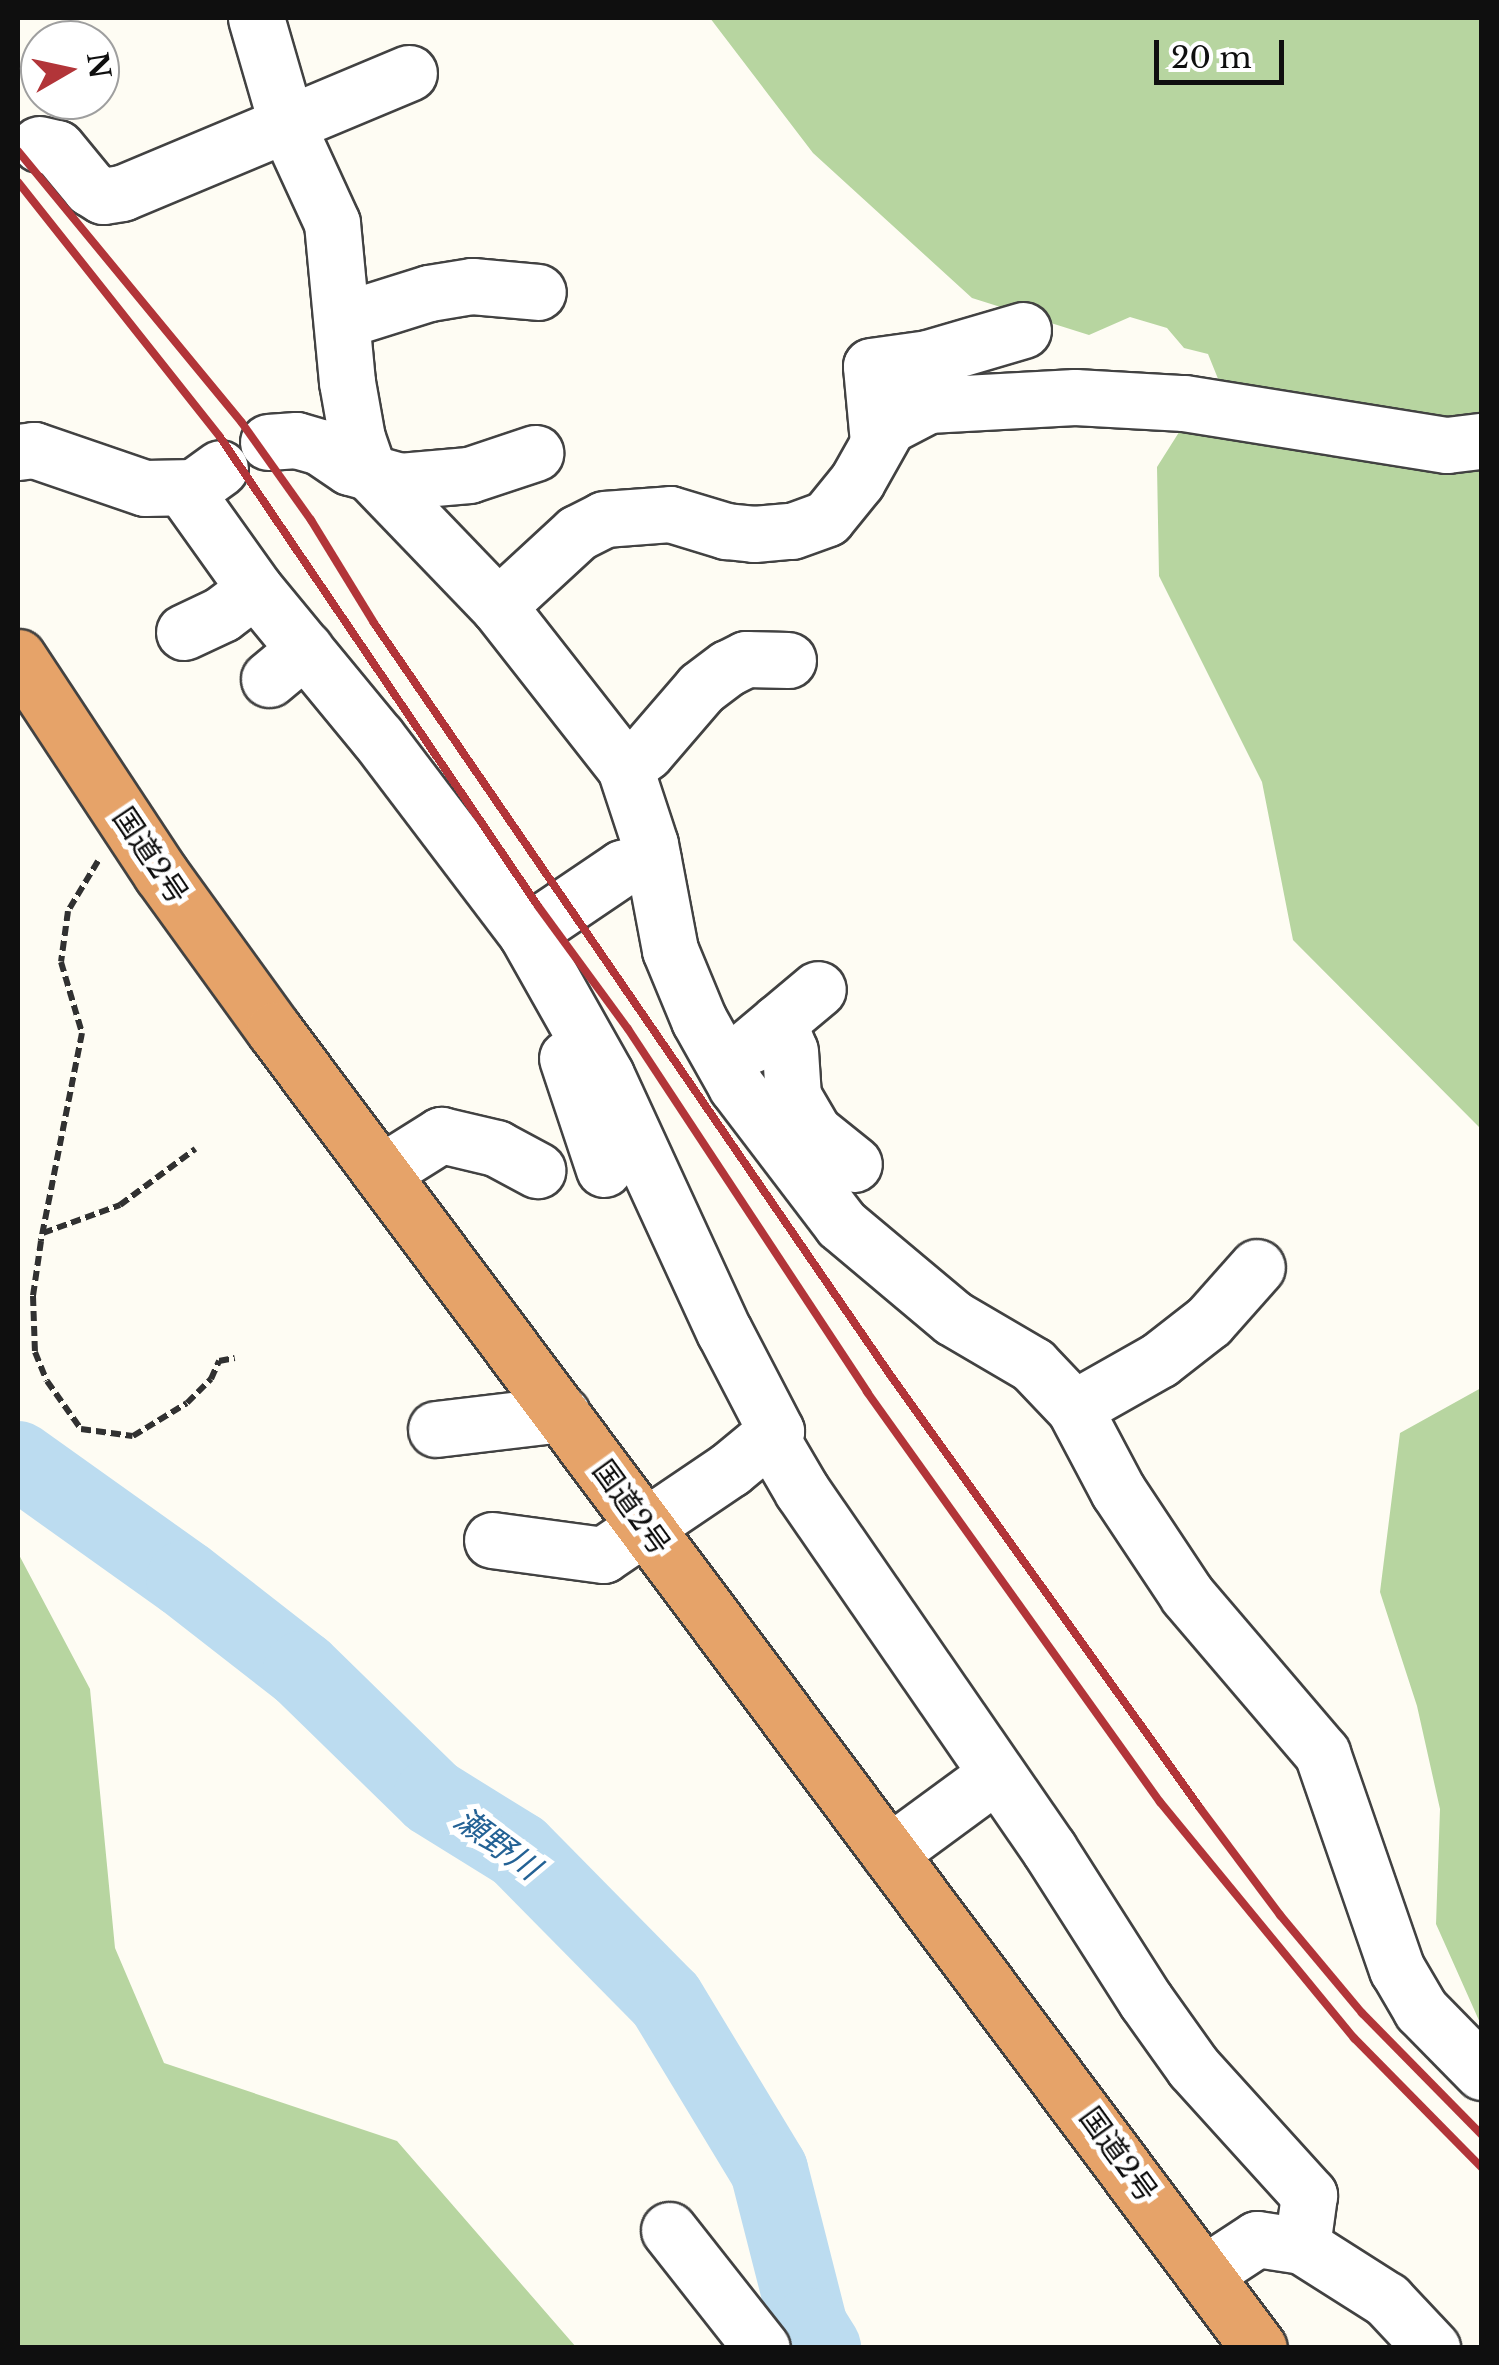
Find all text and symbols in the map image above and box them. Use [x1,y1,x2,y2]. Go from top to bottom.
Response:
north arrow [20,20,120,120]
scale bar [1159,20,1289,82]
text: 20 m [1171,39,1252,76]
text: N [79,50,117,81]
street label: 国道2号 [105,801,195,911]
street label: 国道2号 [585,1454,677,1562]
water label: 瀬野川 [447,1800,547,1888]
street label: 国道2号 [1072,2101,1164,2209]

